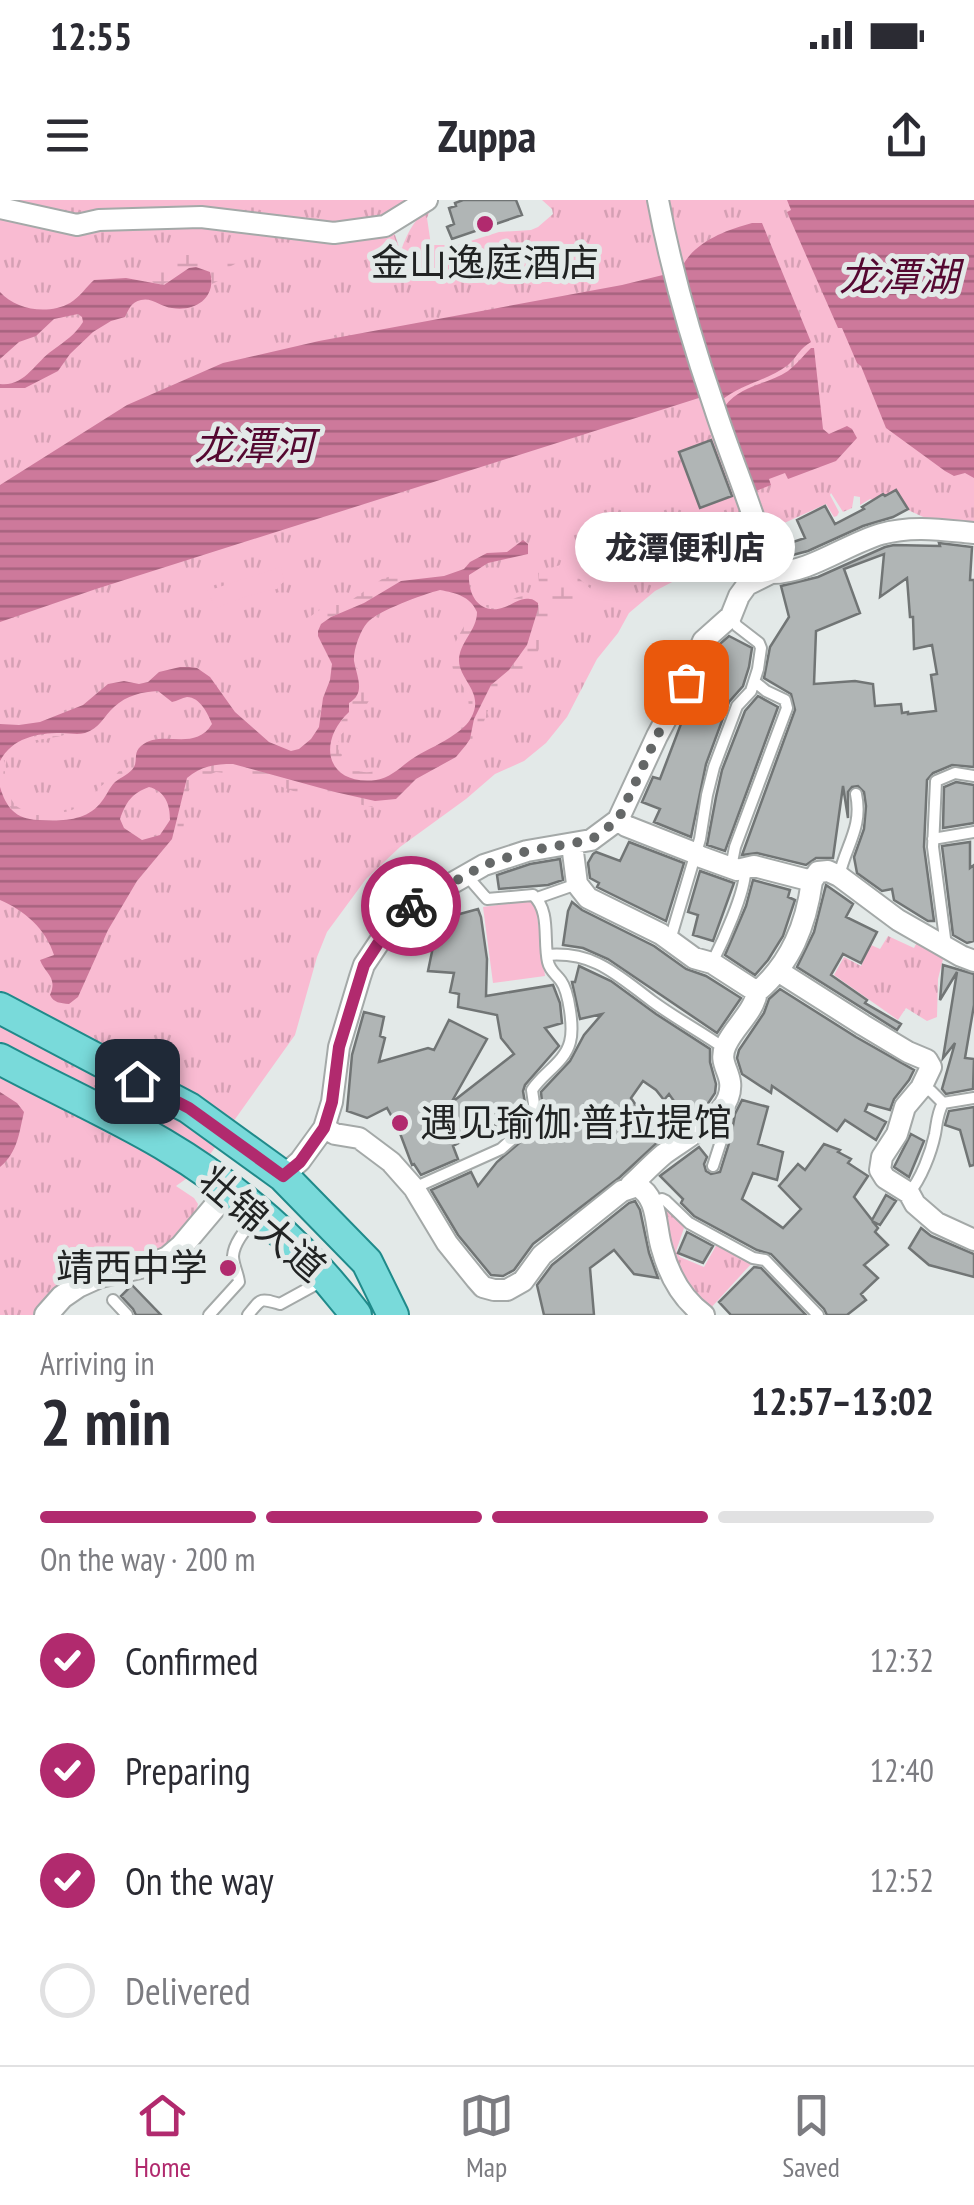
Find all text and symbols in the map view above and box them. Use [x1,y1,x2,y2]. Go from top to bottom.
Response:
text: 12:55 [50,11,132,60]
text: Zuppa [438,106,536,164]
icon: menu [40,108,95,163]
icon: share [879,108,934,163]
marker: 金山逸庭酒店 [474,213,496,235]
place label: 金山逸庭酒店 [371,237,599,286]
water label: 龙潭湖 [839,250,965,302]
water label: 龙潭河 [194,419,321,471]
callout: 龙潭便利店 [576,512,796,582]
text: 龙潭便利店 [605,526,765,568]
pin [644,640,729,725]
icon: bag [659,655,714,710]
courier [361,856,461,956]
icon: bike [384,879,439,934]
pin [95,1039,180,1124]
icon: home [110,1054,165,1109]
place label: 遇见瑜伽·普拉提馆 [420,1097,732,1146]
marker: 遇见瑜伽·普拉提馆 [389,1112,411,1134]
street label: 壮锦大道 [190,1155,336,1291]
place label: 靖西中学 [56,1242,208,1291]
marker: 靖西中学 [217,1257,239,1279]
text: Arriving in [40,1342,155,1384]
text: 12:57–13:02 [751,1376,934,1425]
text: 2 min [40,1379,171,1463]
text: On the way · 200 m [40,1538,255,1580]
icon: check [40,1633,95,1688]
text: Confirmed [125,1636,258,1685]
text: 12:32 [870,1639,934,1681]
icon: check [40,1743,95,1798]
text: Preparing [125,1746,251,1795]
text: 12:40 [870,1749,934,1791]
icon: check [40,1853,95,1908]
text: On the way [125,1856,273,1905]
text: 12:52 [870,1859,934,1901]
text: Delivered [125,1966,251,2015]
tab: Home [134,2088,191,2185]
tab: Map [459,2088,514,2185]
tab: Saved [782,2088,840,2185]

